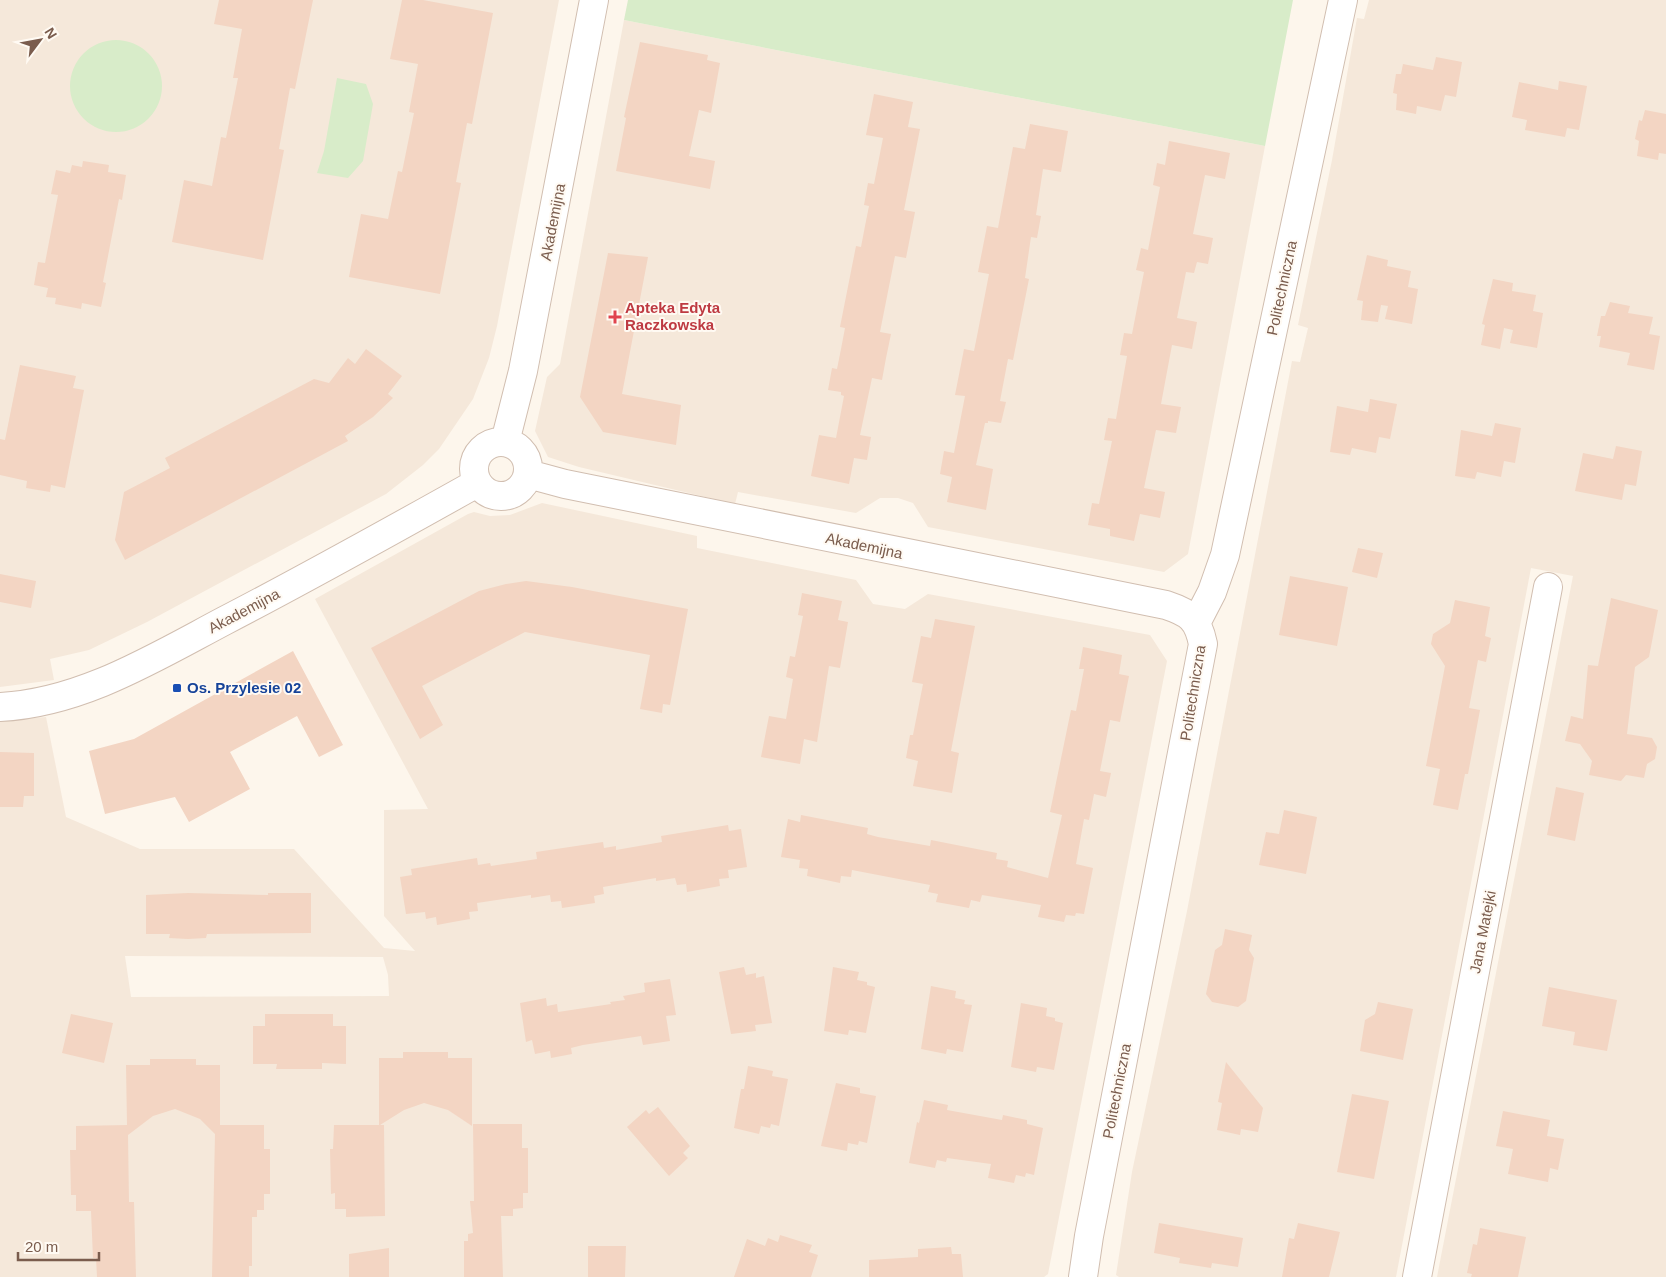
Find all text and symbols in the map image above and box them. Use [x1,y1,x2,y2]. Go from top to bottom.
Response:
north arrow [15,15,65,65]
text: N [42,25,60,42]
street label: Akademijna [537,181,568,262]
street label: Politechniczna [1263,238,1300,337]
place label: Apteka Edyta Raczkowska [625,299,721,333]
marker: Apteka Edyta Raczkowska [609,311,621,323]
street label: Akademijna [824,529,905,562]
street label: Akademijna [205,584,283,636]
street label: Politechniczna [1177,643,1209,742]
place label: Os. Przylesie 02 [187,679,301,696]
marker: Os. Przylesie 02 [171,682,183,694]
street label: Jana Matejki [1466,889,1499,975]
street label: Politechniczna [1099,1041,1134,1140]
scale bar [18,1230,99,1262]
text: 20 m [25,1238,58,1255]

